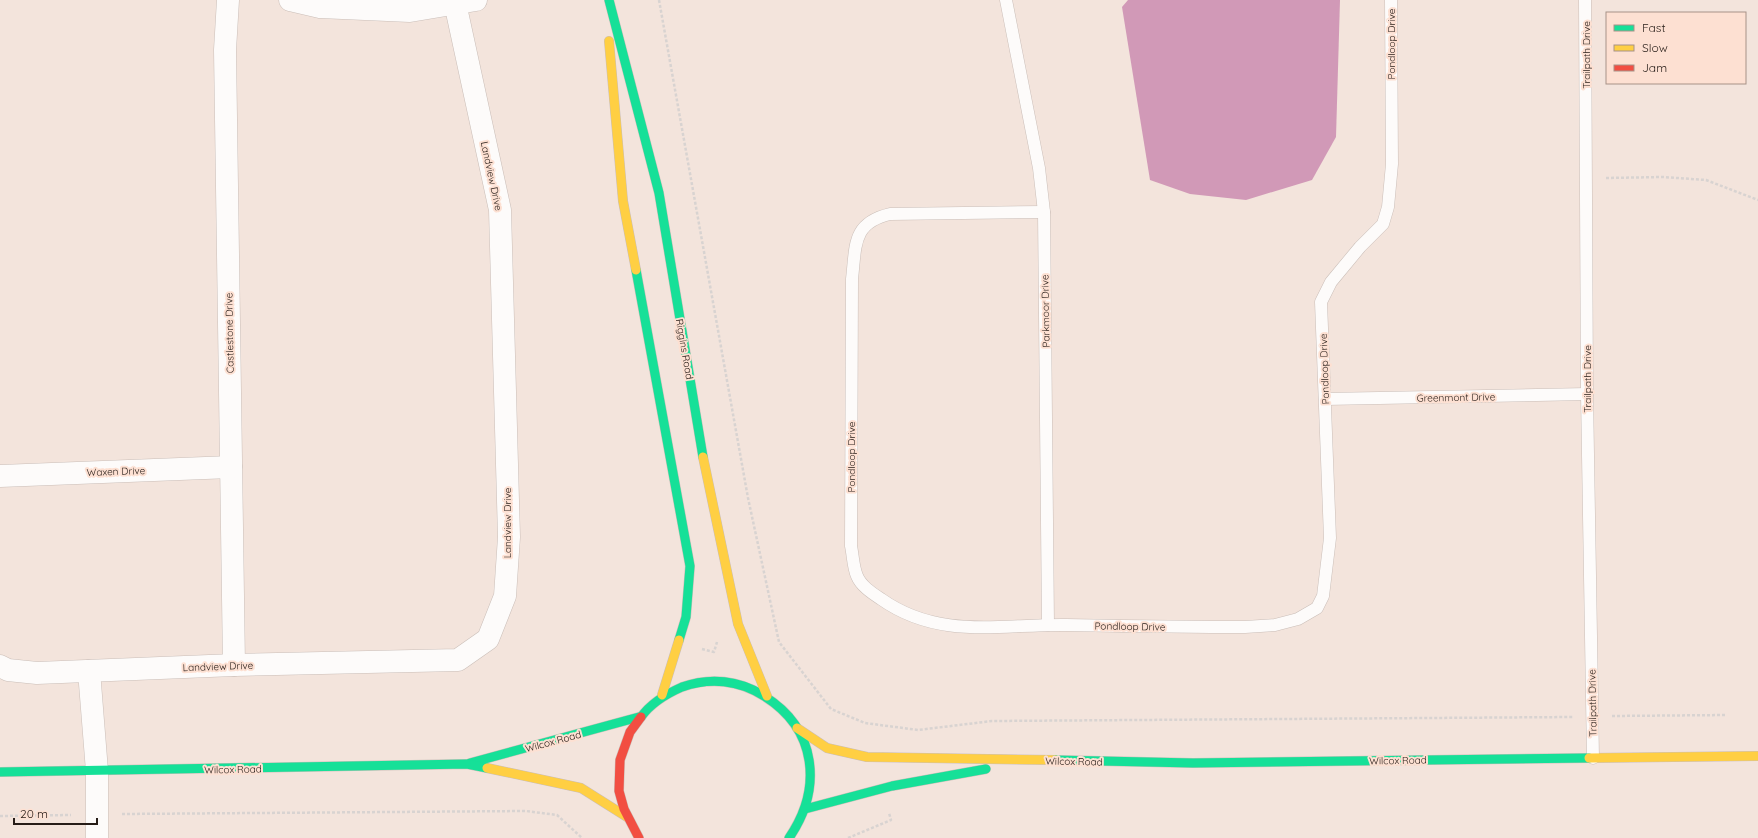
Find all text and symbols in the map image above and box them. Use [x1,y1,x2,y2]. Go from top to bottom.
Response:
street label: Pondloop Drive [1385,8,1398,79]
legend [1606,12,1746,84]
text: Fast [1642,20,1666,35]
street label: Trailpath Drive [1580,21,1593,89]
text: Slow [1642,40,1668,55]
text: Jam [1642,60,1667,75]
street label: Landview Drive [478,140,505,212]
street label: Parkmoor Drive [1038,274,1053,348]
street label: Castlestone Drive [222,292,237,374]
street label: Riggins Road [673,318,696,380]
street label: Pondloop Drive [1317,333,1332,405]
street label: Trailpath Drive [1581,345,1594,413]
street label: Greenmont Drive [1417,390,1496,405]
street label: Pondloop Drive [845,421,858,492]
street label: Waxen Drive [87,464,146,479]
street label: Landview Drive [501,487,514,558]
street label: Pondloop Drive [1094,619,1166,634]
street label: Landview Drive [182,659,254,674]
street label: Trailpath Drive [1585,669,1600,737]
street label: Wilcox Road [524,728,583,755]
street label: Wilcox Road [1369,753,1427,768]
street label: Wilcox Road [1045,754,1103,769]
street label: Wilcox Road [204,762,262,777]
scale bar [14,800,97,826]
text: 20 m [20,806,48,821]

